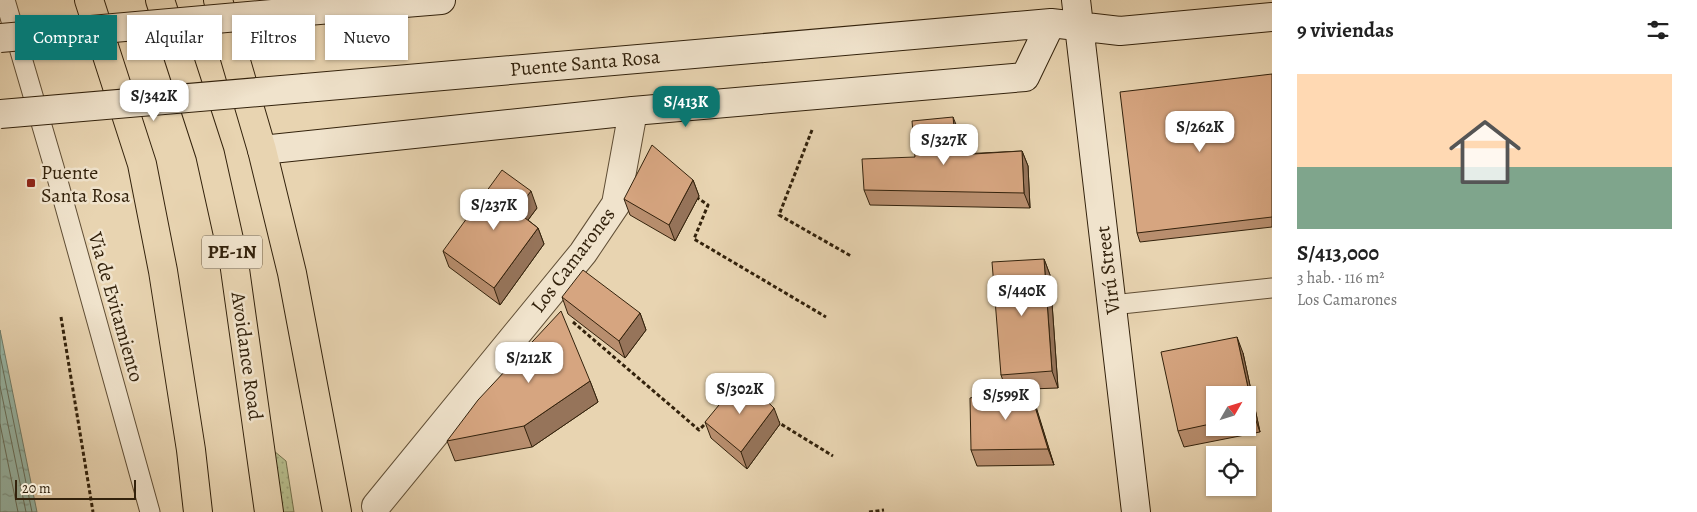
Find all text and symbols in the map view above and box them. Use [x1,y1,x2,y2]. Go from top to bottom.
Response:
chip: Comprar [15,15,117,60]
chip: Alquilar [127,15,222,60]
chip: Filtros [232,15,315,60]
chip: Nuevo [325,15,408,60]
text: 9 viviendas [1297,16,1394,44]
icon: filters [1644,16,1672,44]
street label: Puente Santa Rosa [509,43,662,83]
pin: S/342K [113,80,195,122]
text: S/342K [131,85,177,107]
pin: S/413K [645,86,727,128]
text: S/413K [664,91,708,113]
icon: home [1440,107,1530,197]
pin: S/262K [1159,110,1241,153]
text: S/262K [1176,116,1224,138]
pin: S/327K [903,124,985,166]
text: S/327K [921,129,967,151]
place label: Puente Santa Rosa [41,159,131,209]
marker: Puente Santa Rosa [25,177,37,189]
pin: S/237K [453,188,535,231]
text: S/237K [471,194,517,216]
street label: Los Camarones [525,202,621,318]
street label: Virú Street [1089,224,1127,317]
street label: Via de Evitamiento [81,228,150,385]
road number: PE-1N [202,236,262,268]
text: S/413,000 [1297,239,1379,267]
text: 3 hab. · 116 m² [1297,267,1384,289]
pin: S/440K [981,274,1063,317]
text: S/440K [998,280,1046,302]
street label: Avoidance Road [224,289,269,422]
text: Los Camarones [1297,289,1397,311]
pin: S/212K [488,342,570,384]
text: S/212K [506,347,552,369]
pin: S/302K [699,372,781,415]
text: S/302K [716,378,764,400]
pin: S/599K [965,378,1047,421]
text: S/599K [983,384,1029,406]
north arrow [1206,386,1256,436]
map controls [1206,386,1256,496]
button: locate [1206,446,1256,496]
scale bar [15,477,136,500]
text: 20 m [22,479,51,498]

